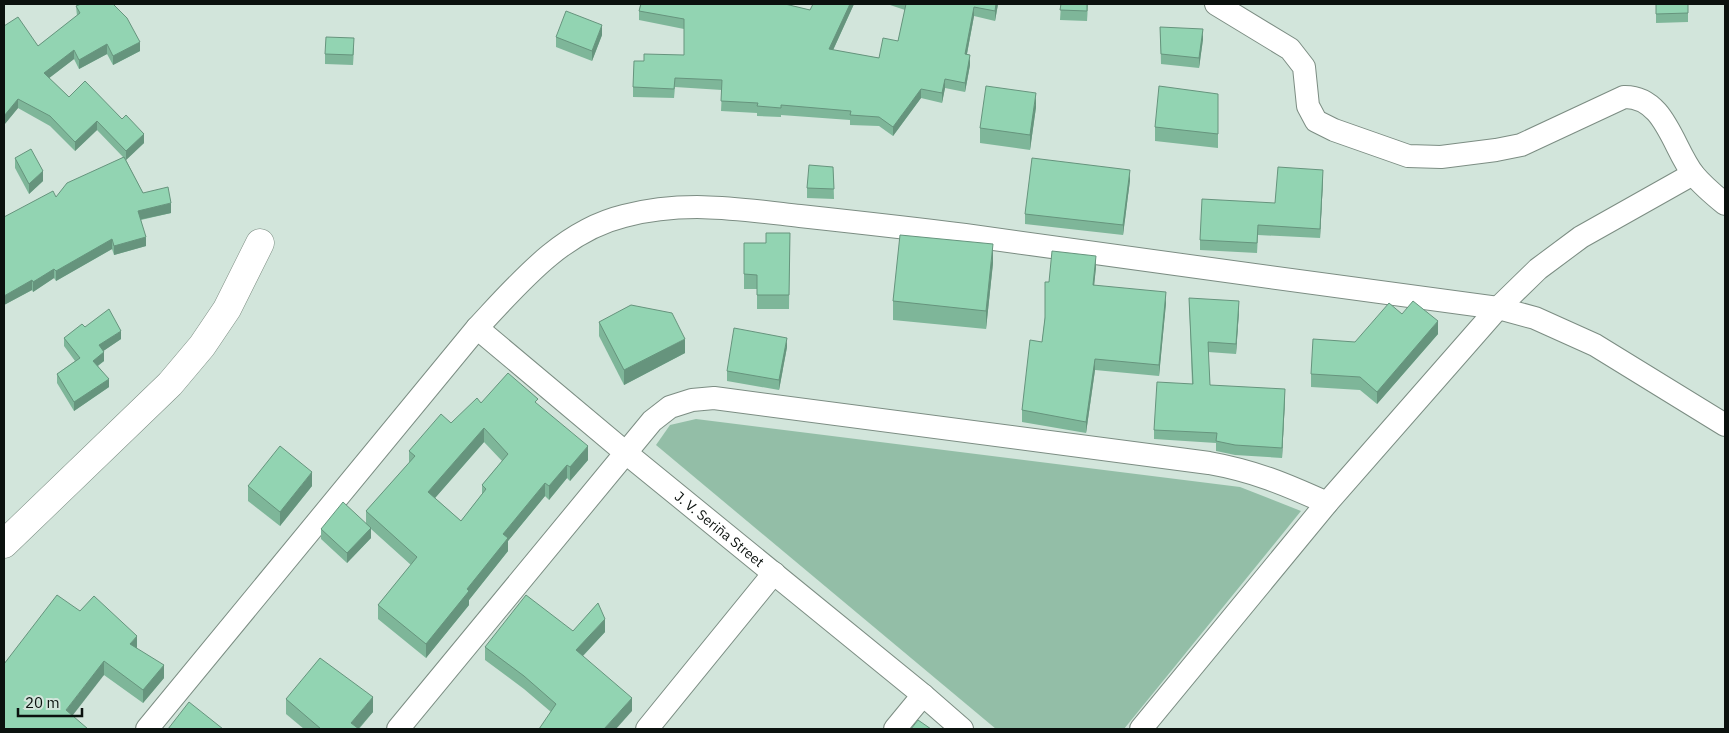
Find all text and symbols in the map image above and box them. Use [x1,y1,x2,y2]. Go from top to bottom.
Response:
street label: J. V. Seriña Street [671,487,768,571]
scale bar [18,686,81,718]
text: 20 m [25,693,60,712]

